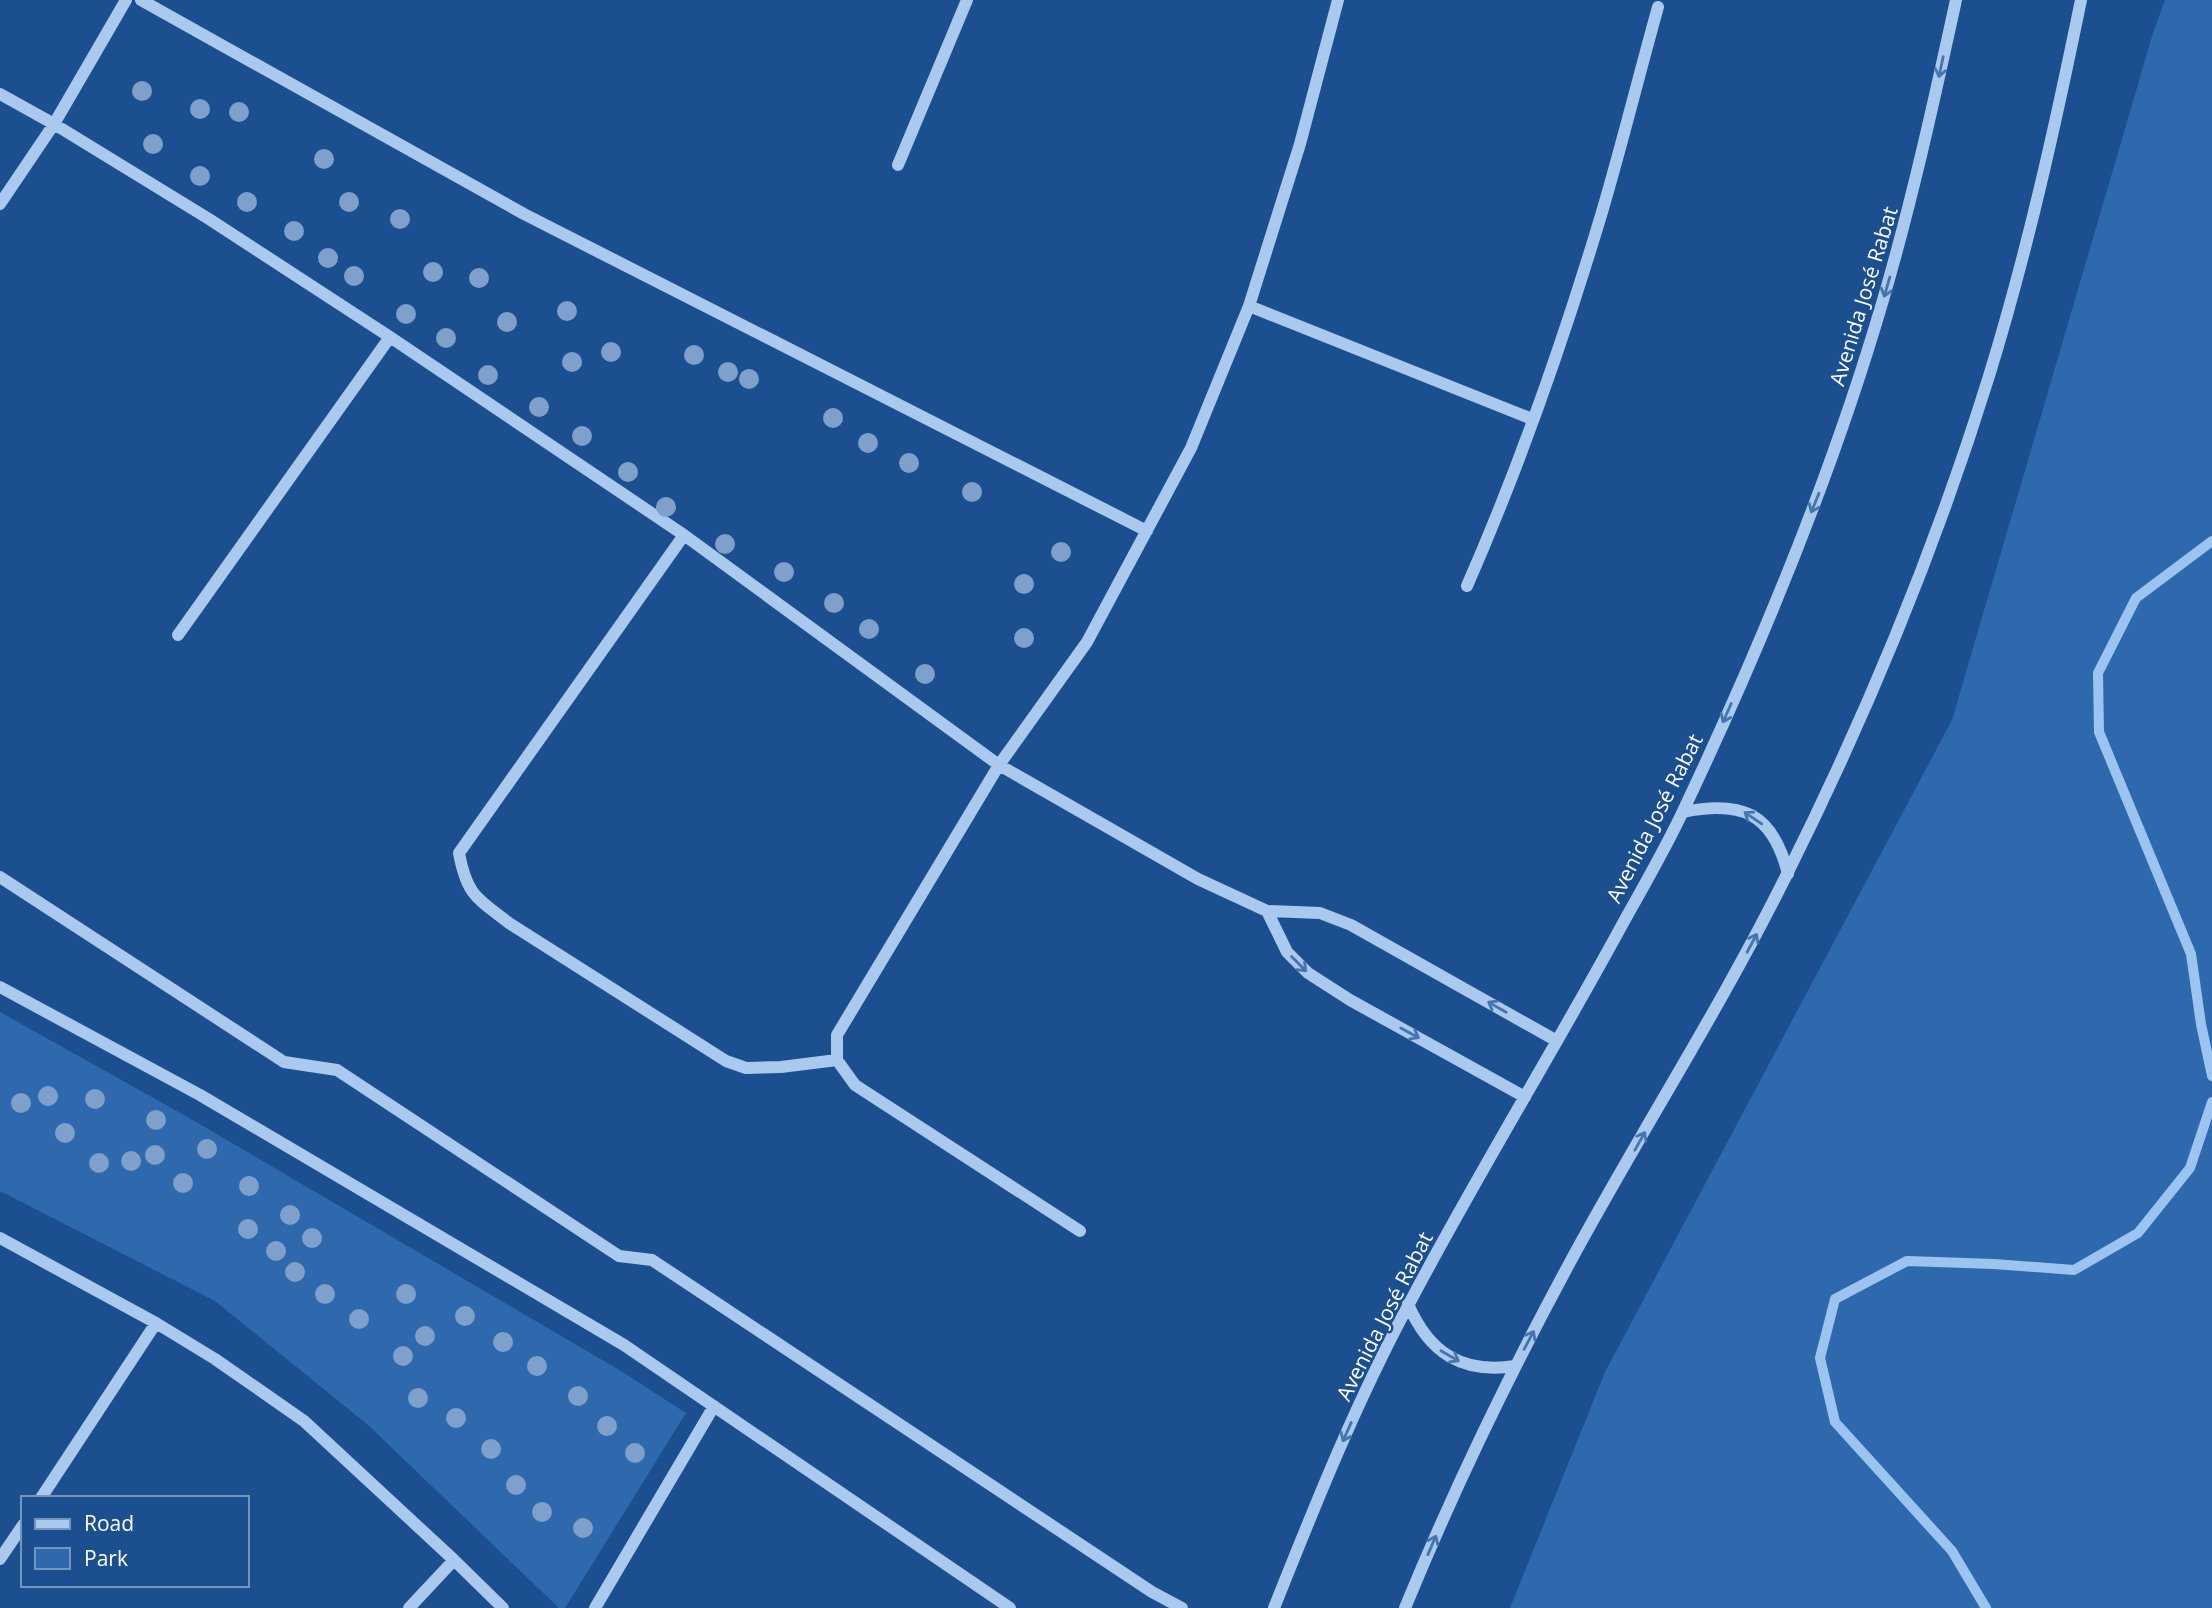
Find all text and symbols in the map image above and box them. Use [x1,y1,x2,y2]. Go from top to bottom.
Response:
one-way arrow [1934,55,1948,78]
street label: Avenida José Rabat [1822,203,1904,389]
one-way arrow [1879,276,1892,298]
one-way arrow [1808,492,1821,514]
one-way arrow [1720,702,1733,723]
street label: Avenida José Rabat [1599,729,1709,907]
one-way arrow [1744,811,1763,825]
one-way arrow [1746,933,1759,954]
one-way arrow [1290,955,1307,972]
one-way arrow [1488,1000,1508,1014]
one-way arrow [1399,1027,1420,1040]
one-way arrow [1634,1131,1647,1152]
street label: Avenida José Rabat [1329,1227,1439,1405]
one-way arrow [1523,1330,1537,1350]
one-way arrow [1439,1349,1459,1363]
one-way arrow [1340,1421,1353,1442]
legend [21,1496,248,1587]
text: Road [84,1509,134,1537]
one-way arrow [1426,1535,1439,1556]
text: Park [84,1544,128,1572]

